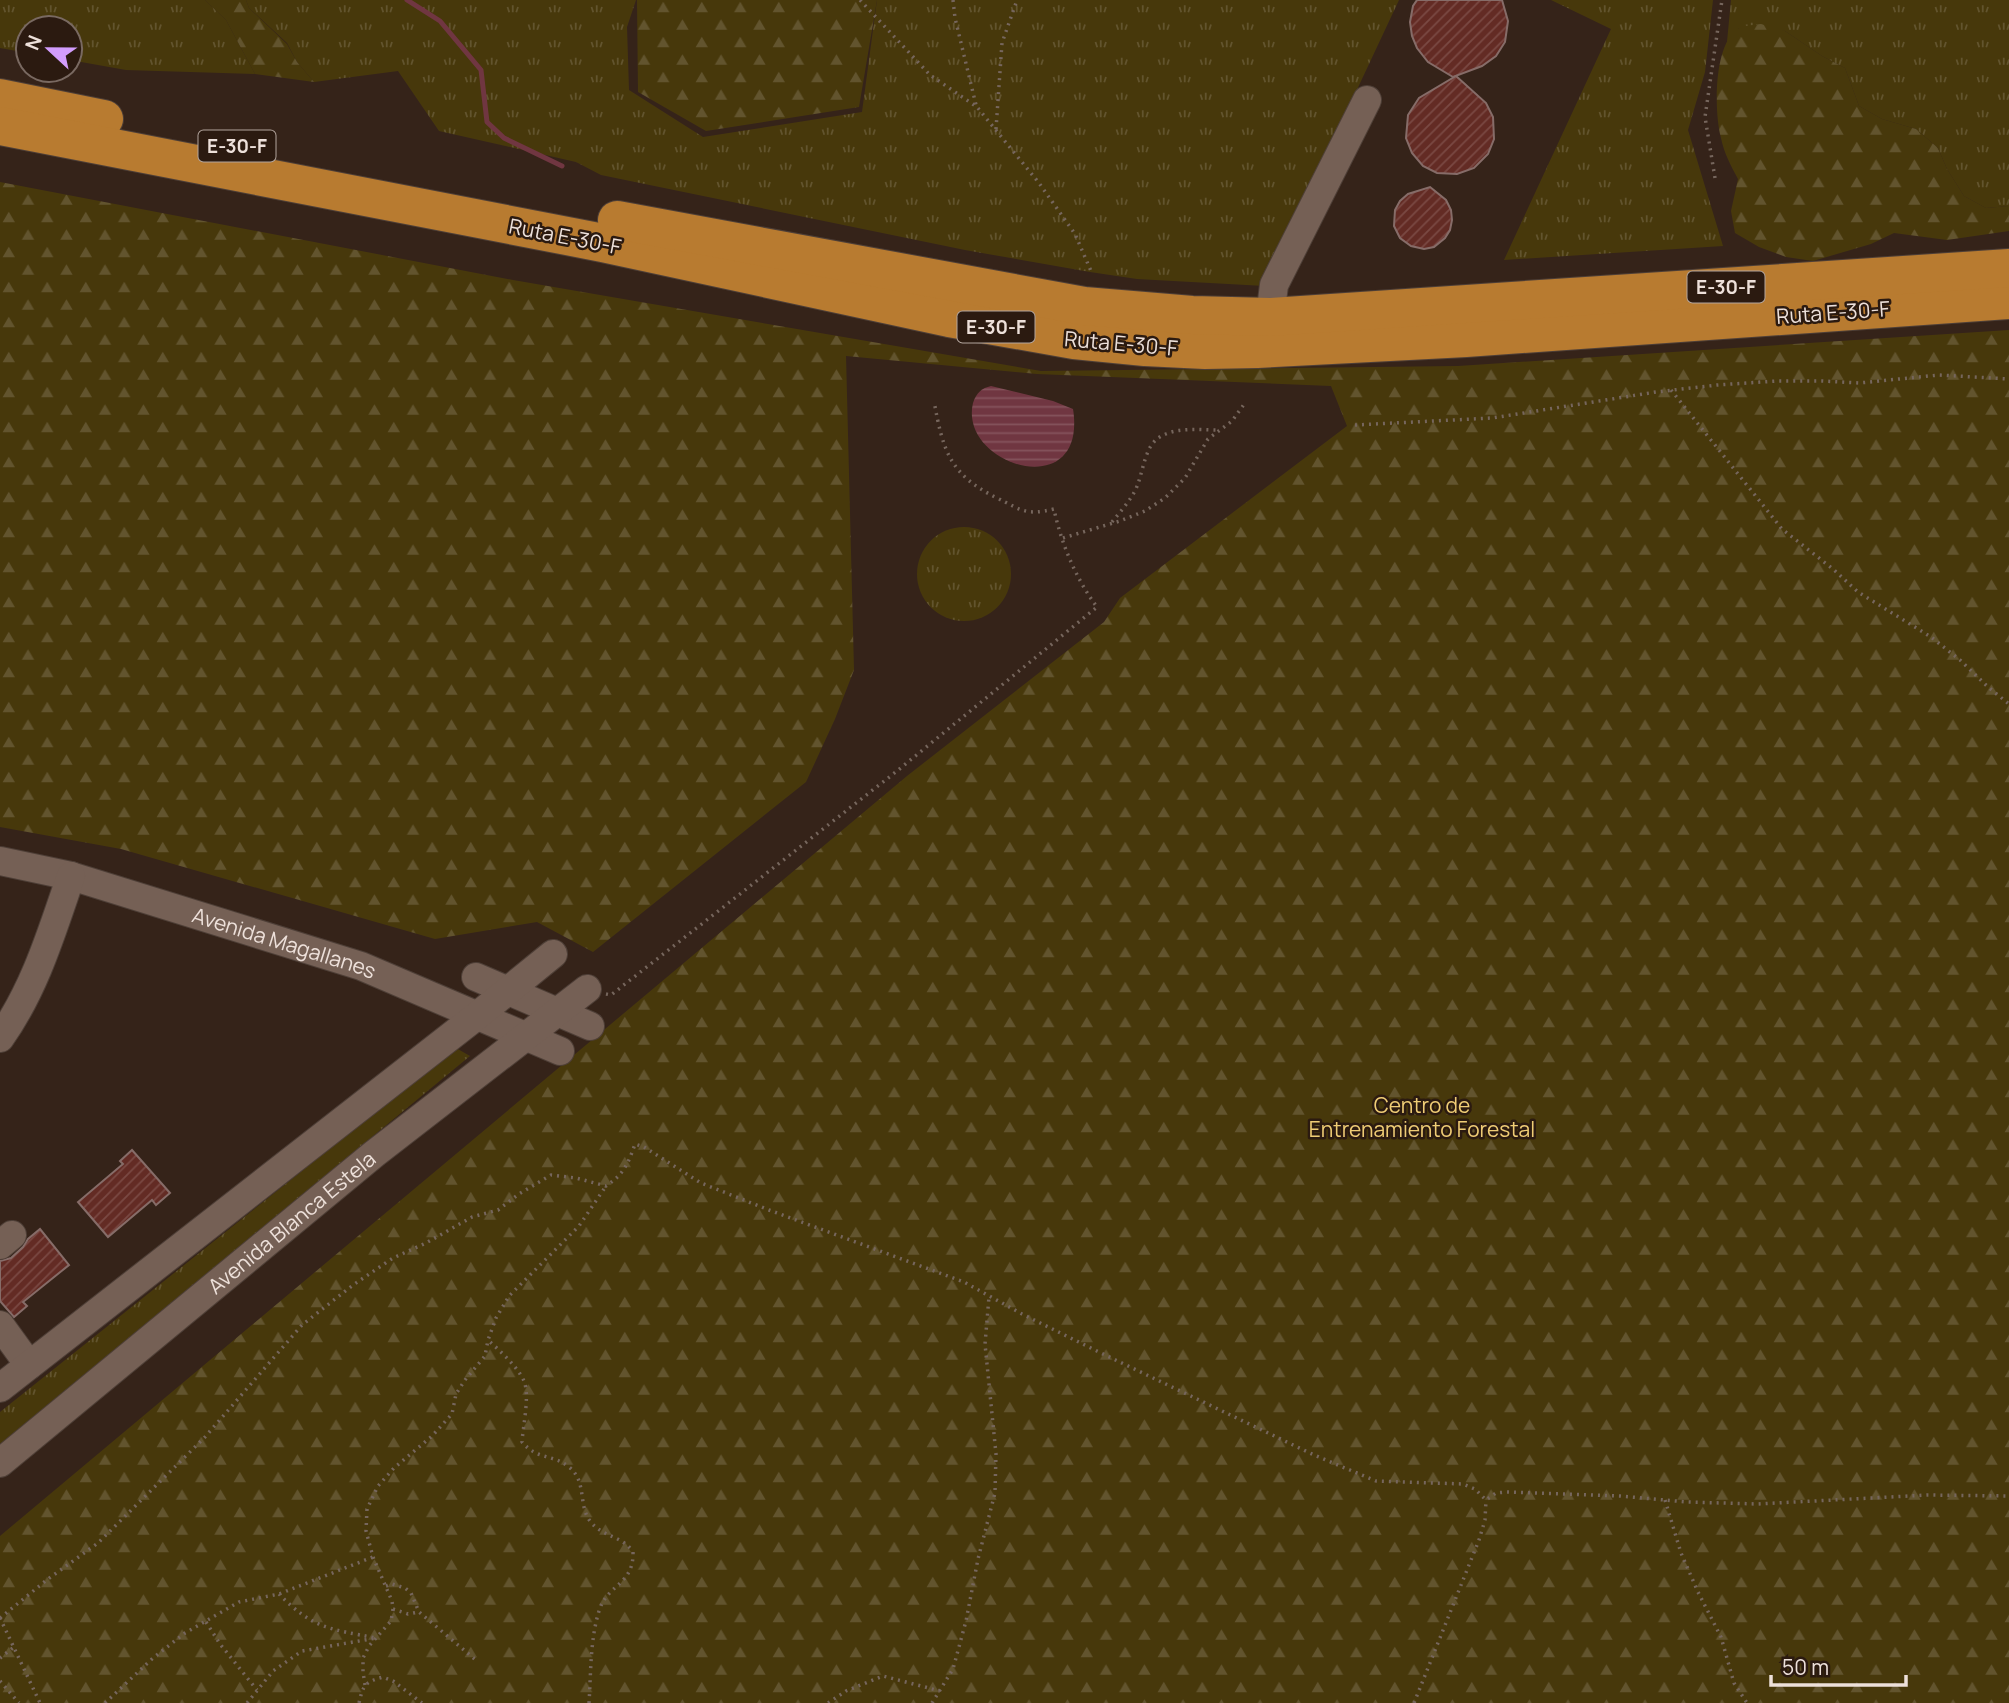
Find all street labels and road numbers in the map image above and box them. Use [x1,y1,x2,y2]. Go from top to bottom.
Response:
road number: E-30-F [198,130,276,162]
street label: Ruta E-30-F [506,211,624,261]
road number: E-30-F [1688,272,1764,302]
street label: Ruta E-30-F [1775,294,1891,330]
road number: E-30-F [958,312,1034,342]
street label: Ruta E-30-F [1063,324,1179,362]
street label: Avenida Magallanes [189,901,381,985]
street label: Avenida Blanca Estela [202,1145,381,1300]

